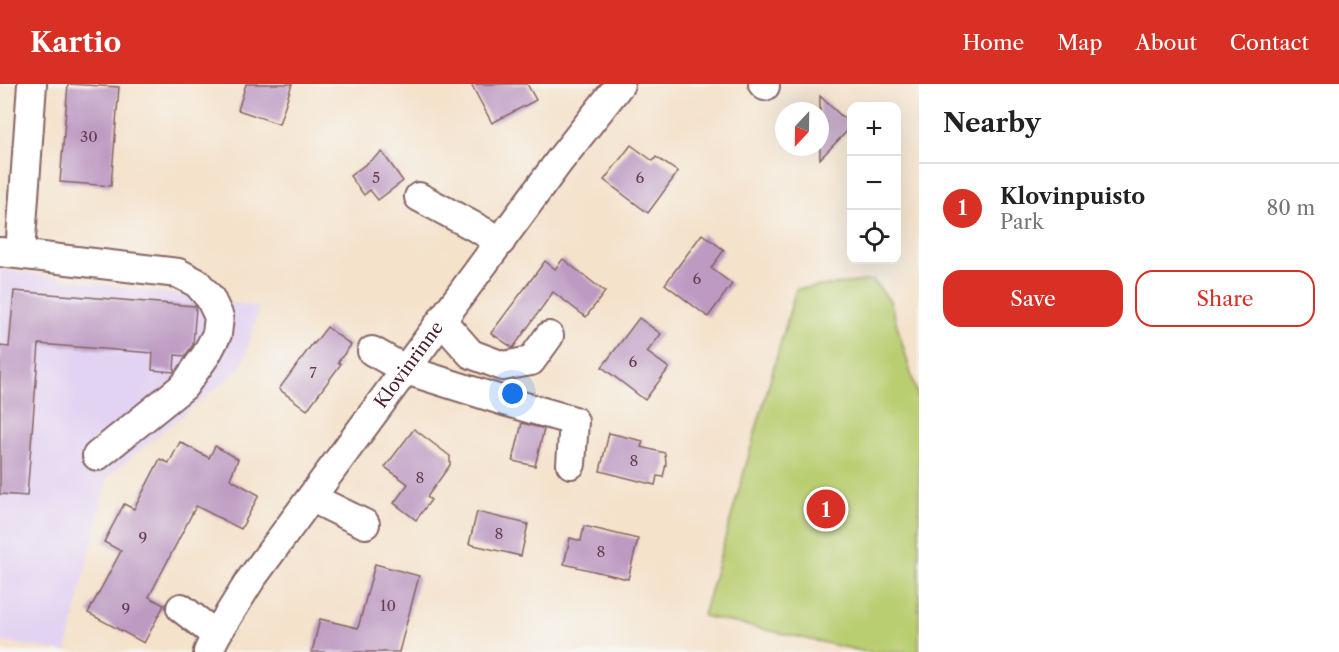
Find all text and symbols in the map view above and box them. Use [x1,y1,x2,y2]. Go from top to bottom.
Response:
text: Kartio [30,25,121,59]
text: Home [963,30,1024,55]
text: Map [1057,30,1102,55]
text: About [1135,30,1197,55]
text: Contact [1230,30,1309,55]
north arrow [775,102,829,156]
map controls [847,102,901,264]
button: + [847,102,901,156]
text: Nearby [943,107,1041,139]
house number: 30 [80,127,98,146]
button: − [847,156,901,210]
house number: 5 [372,168,380,187]
house number: 6 [636,168,645,187]
text: Klovinpuisto [1000,183,1145,210]
text: 1 [958,196,967,220]
text: 80 m [1267,196,1315,220]
button: locate [847,210,901,264]
text: Park [1000,210,1043,234]
house number: 6 [693,269,702,288]
button: Save [943,270,1123,327]
button: Share [1135,270,1315,327]
street label: Klovinrinne [370,317,448,412]
house number: 6 [629,352,638,371]
house number: 7 [309,363,317,382]
your location [498,379,527,408]
house number: 8 [630,451,639,470]
house number: 8 [416,468,425,487]
pin: 1 [806,486,846,532]
house number: 8 [495,524,504,543]
house number: 9 [139,528,147,547]
house number: 8 [597,542,606,561]
house number: 10 [380,596,396,615]
house number: 9 [122,599,130,618]

